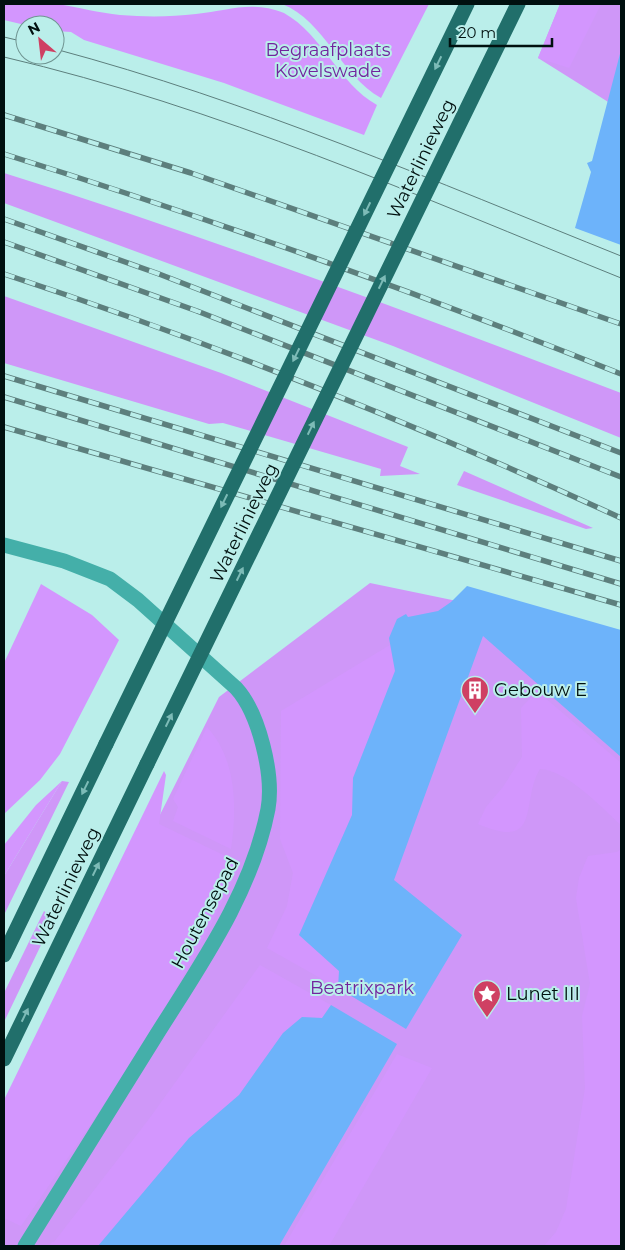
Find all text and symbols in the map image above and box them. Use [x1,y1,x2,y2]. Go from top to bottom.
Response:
north arrow [15,15,65,65]
scale bar [450,15,552,47]
text: N [25,18,43,39]
text: 20 m [458,23,496,42]
park label: Begraafplaats Kovelswade [266,39,391,82]
one-way arrow [434,56,442,70]
street label: Waterlinieweg [382,95,460,223]
one-way arrow [363,202,371,216]
one-way arrow [378,275,386,289]
one-way arrow [292,348,300,362]
one-way arrow [307,421,315,435]
street label: Waterlinieweg [205,459,283,587]
one-way arrow [220,494,228,508]
one-way arrow [236,567,244,581]
building icon: Gebouw E [460,675,490,714]
place label: Gebouw E [494,679,587,701]
one-way arrow [165,713,173,727]
one-way arrow [81,780,89,795]
street label: Waterlinieweg [27,823,105,951]
street label: Houtensepad [166,854,244,972]
one-way arrow [92,862,100,876]
park label: Beatrixpark [310,977,414,999]
place icon: Lunet III [472,979,502,1018]
place label: Lunet III [506,983,580,1005]
one-way arrow [21,1008,29,1022]

